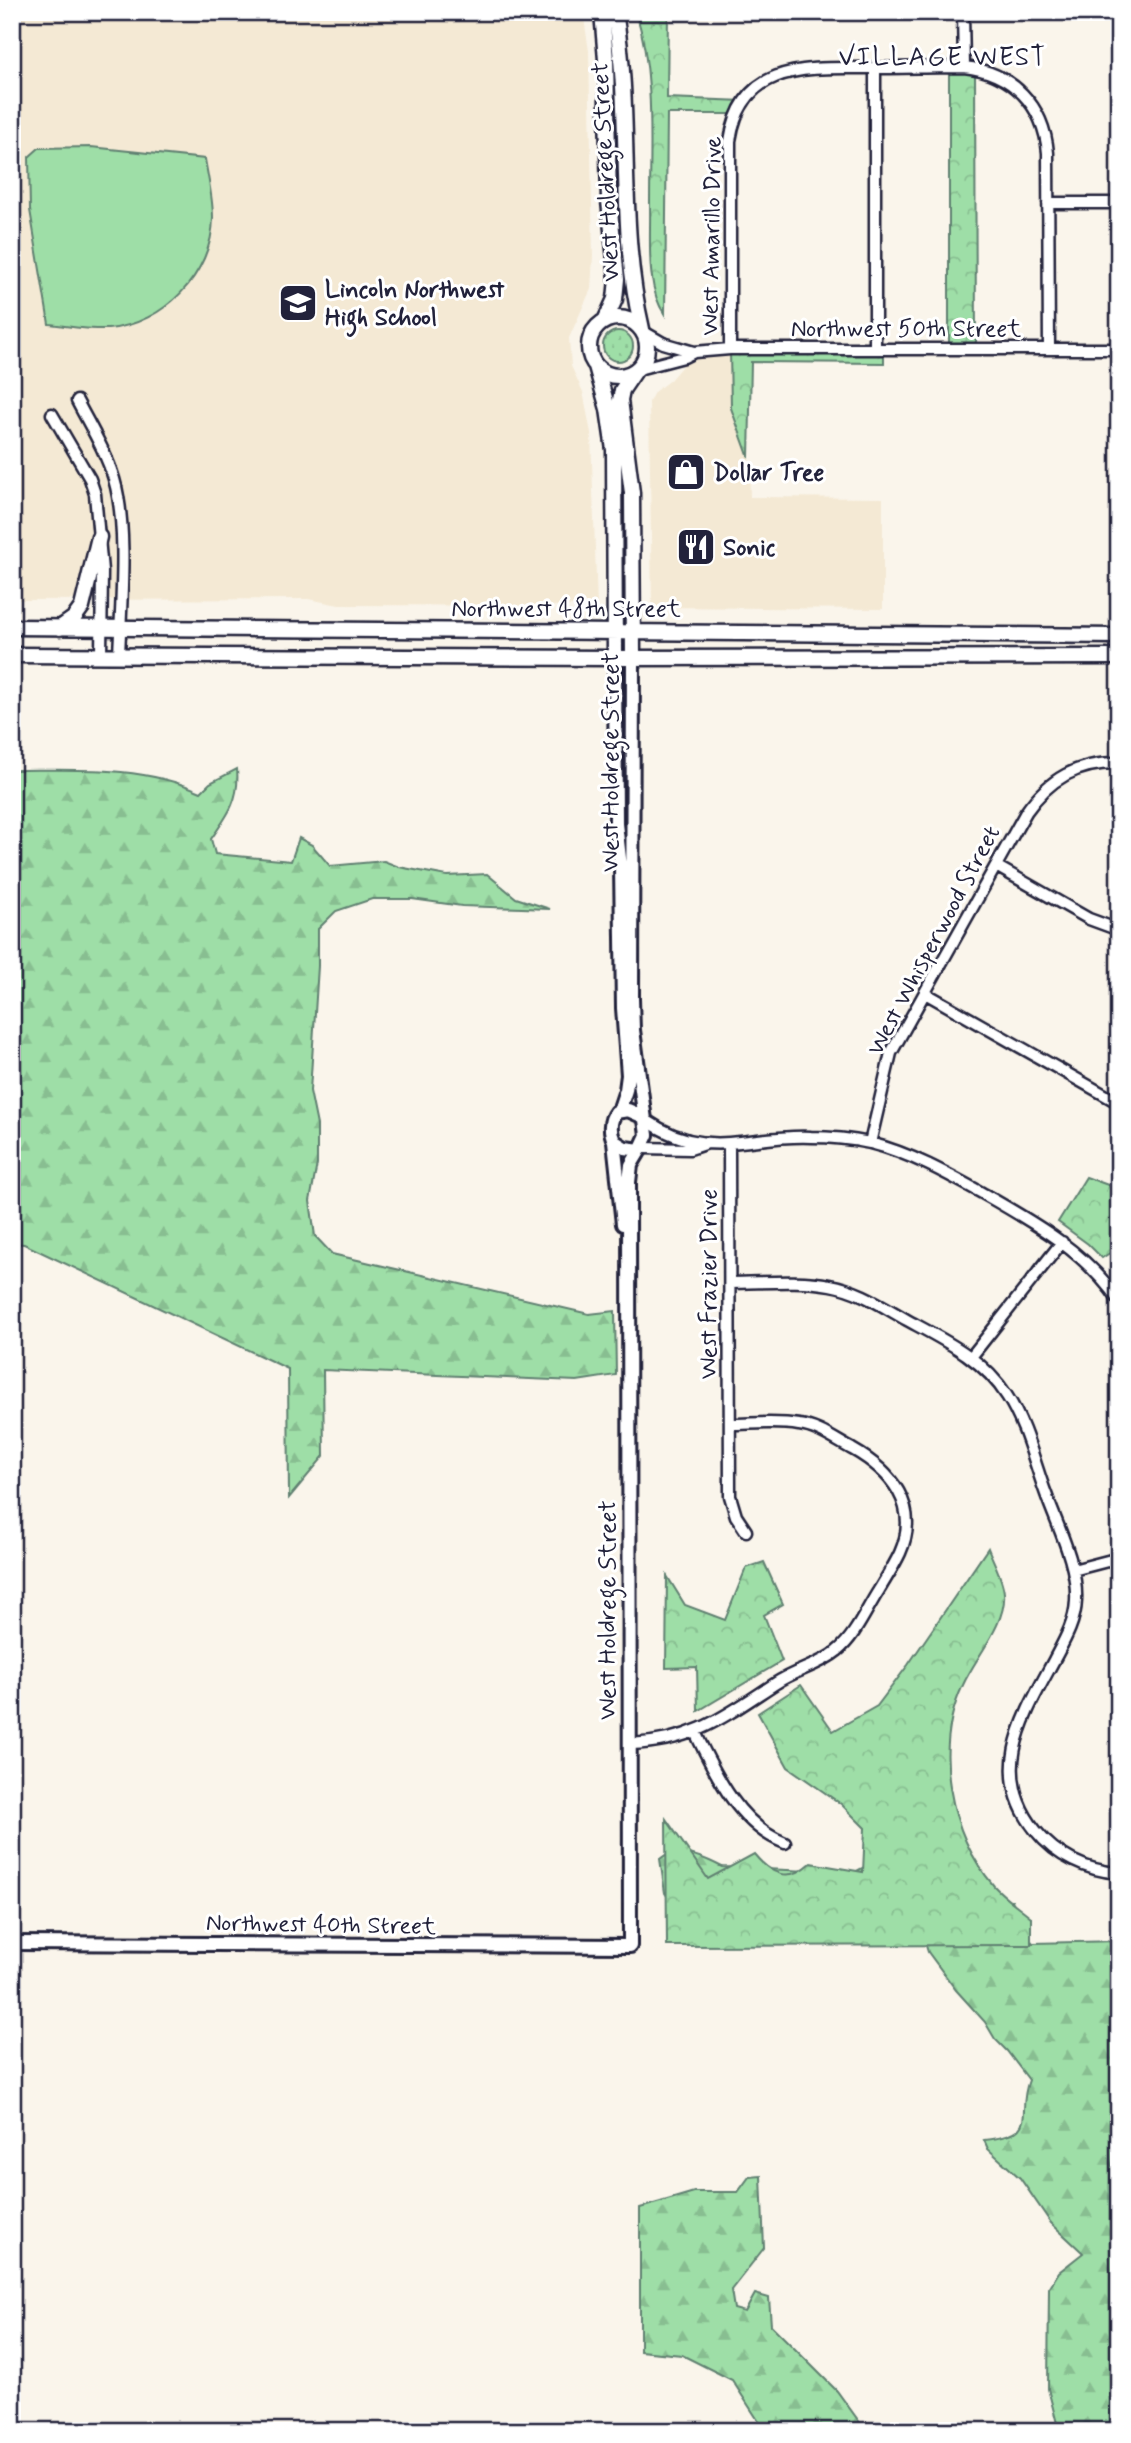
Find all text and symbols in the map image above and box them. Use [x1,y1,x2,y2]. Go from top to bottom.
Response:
district label: VILLAGE WEST [839,41,1047,75]
street label: West Holdrege Street [585,61,631,283]
street label: West Amarillo Drive [695,136,730,336]
place label: Lincoln Northwest High School [325,275,505,337]
school or university icon: Lincoln Northwest High School [277,282,319,324]
street label: Northwest 50th Street [791,314,1021,345]
shop icon: Dollar Tree [665,451,707,493]
place label: Dollar Tree [713,458,824,489]
restaurant icon: Sonic [675,526,717,568]
place label: Sonic [723,533,776,564]
street label: Northwest 48th Street [451,594,681,625]
street label: West Holdrege Street [596,652,630,872]
street label: West Whisperwood Street [861,820,1008,1061]
street label: West Frazier Drive [694,1189,725,1379]
street label: West Holdrege Street [593,1500,627,1720]
street label: Northwest 40th Street [206,1908,436,1943]

